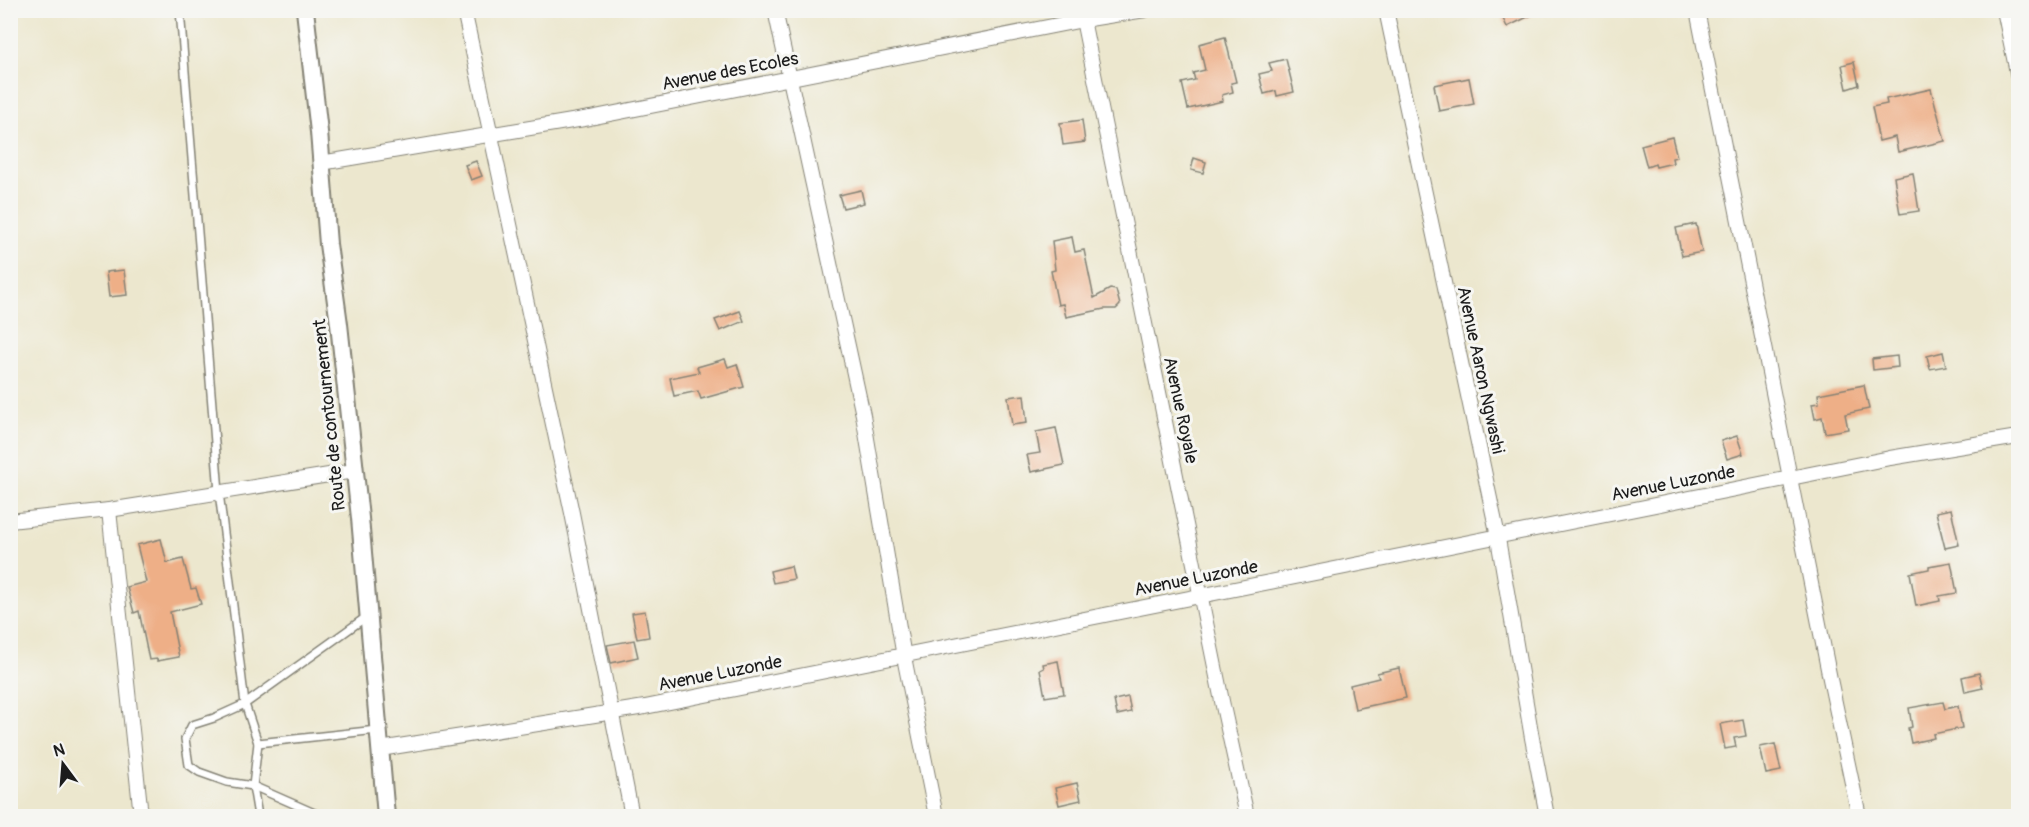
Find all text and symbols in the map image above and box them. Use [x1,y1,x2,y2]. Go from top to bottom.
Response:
street label: Avenue des Ecoles [660,47,800,96]
street label: Avenue Aaron Ngwashi [1452,284,1509,456]
street label: Route de contournement [308,317,351,512]
street label: Avenue Royale [1158,355,1203,466]
street label: Avenue Luzonde [1609,460,1737,507]
street label: Avenue Luzonde [1132,555,1260,602]
street label: Avenue Luzonde [656,650,784,697]
north arrow [33,734,93,794]
text: N [51,739,67,762]

